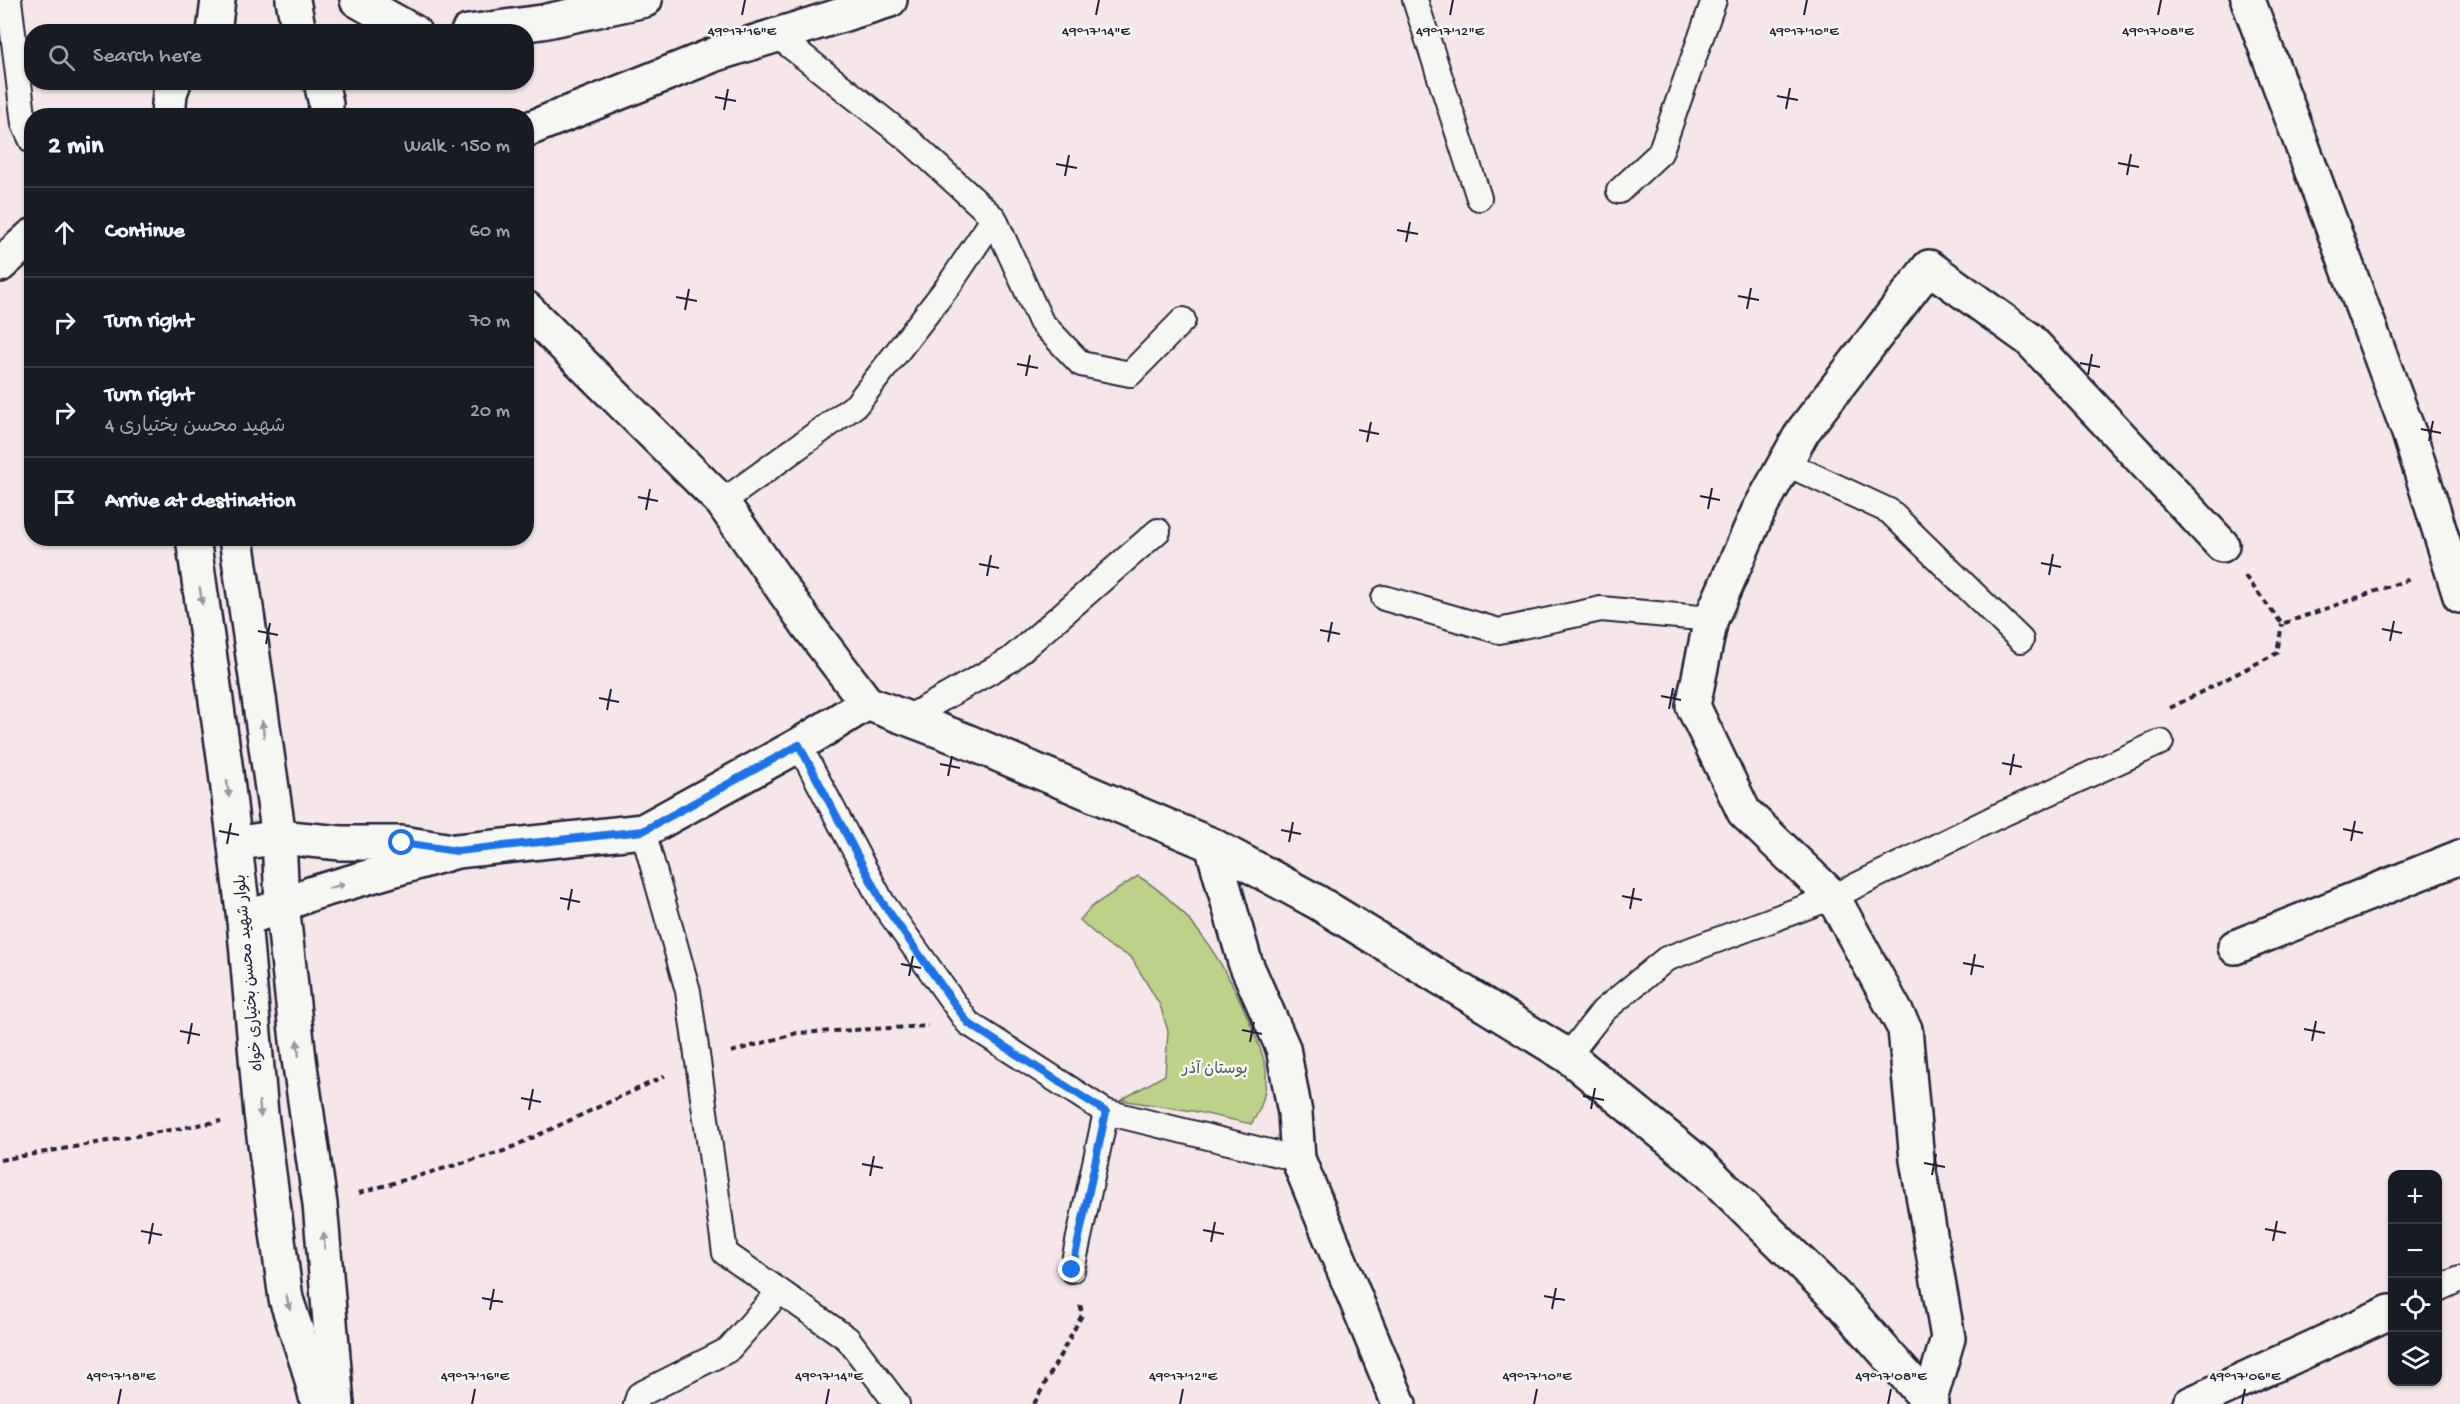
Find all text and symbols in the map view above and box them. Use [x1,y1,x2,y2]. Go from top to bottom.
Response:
text: 49°17'16"E [708,23,777,41]
text: 49°17'14"E [1062,23,1131,41]
text: 49°17'12"E [1416,23,1485,41]
text: 49°17'10"E [1769,23,1839,41]
text: 49°17'08"E [2122,23,2194,41]
search box [24,24,534,90]
icon: search [45,41,78,74]
text: Search here [93,44,201,70]
text: 2 min [48,132,103,163]
text: Walk · 150 m [404,136,510,159]
icon: ahead [48,216,81,249]
text: Continue [105,219,185,245]
text: 60 m [470,221,510,244]
icon: right [48,306,81,339]
text: Turn right [105,309,193,335]
text: 70 m [469,311,510,334]
text: Turn right [105,383,193,409]
icon: right [48,396,81,429]
text: 20 m [470,401,510,424]
text: شهید محسن بختیاری 4 [105,416,286,439]
icon: arrive [48,486,81,519]
text: Arrive at destination [105,489,295,515]
one-way arrow [197,587,206,606]
one-way arrow [259,719,268,738]
one-way arrow [224,780,233,799]
route start [388,829,414,855]
street label: بلوار شهید محسن بختیاری خواه [232,873,269,1072]
one-way arrow [328,881,346,890]
one-way arrow [293,1038,303,1057]
park label: بوستان آذر [1180,1060,1248,1080]
one-way arrow [255,1099,265,1118]
map controls [2388,1170,2442,1386]
button: + [2388,1170,2442,1224]
button: − [2388,1224,2442,1278]
one-way arrow [319,1232,329,1251]
route end [1058,1256,1084,1282]
button: locate [2388,1278,2442,1332]
one-way arrow [283,1293,293,1311]
button: layers [2388,1332,2442,1386]
text: 49°17'18"E [87,1368,156,1386]
text: 49°17'16"E [441,1368,510,1386]
text: 49°17'14"E [795,1368,864,1386]
text: 49°17'12"E [1149,1368,1218,1386]
text: 49°17'10"E [1502,1368,1572,1386]
text: 49°17'08"E [1855,1368,1927,1386]
text: 49°17'06"E [2210,1368,2281,1386]

